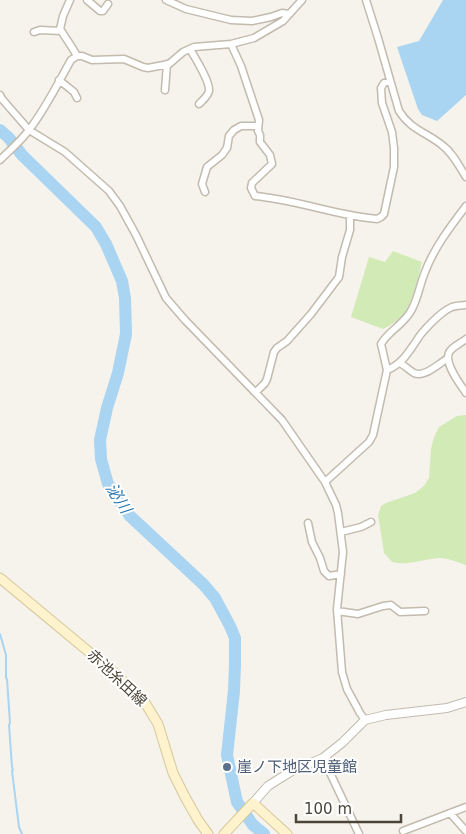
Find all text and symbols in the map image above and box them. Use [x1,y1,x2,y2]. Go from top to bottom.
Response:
water label: 泌川 [102,480,136,519]
street label: 赤池糸田線 [83,646,151,710]
place label: 崖ノ下地区児童館 [237,758,357,776]
marker: 崖ノ下地区児童館 [221,761,233,773]
scale bar [296,792,401,824]
text: 100 m [304,800,352,818]

